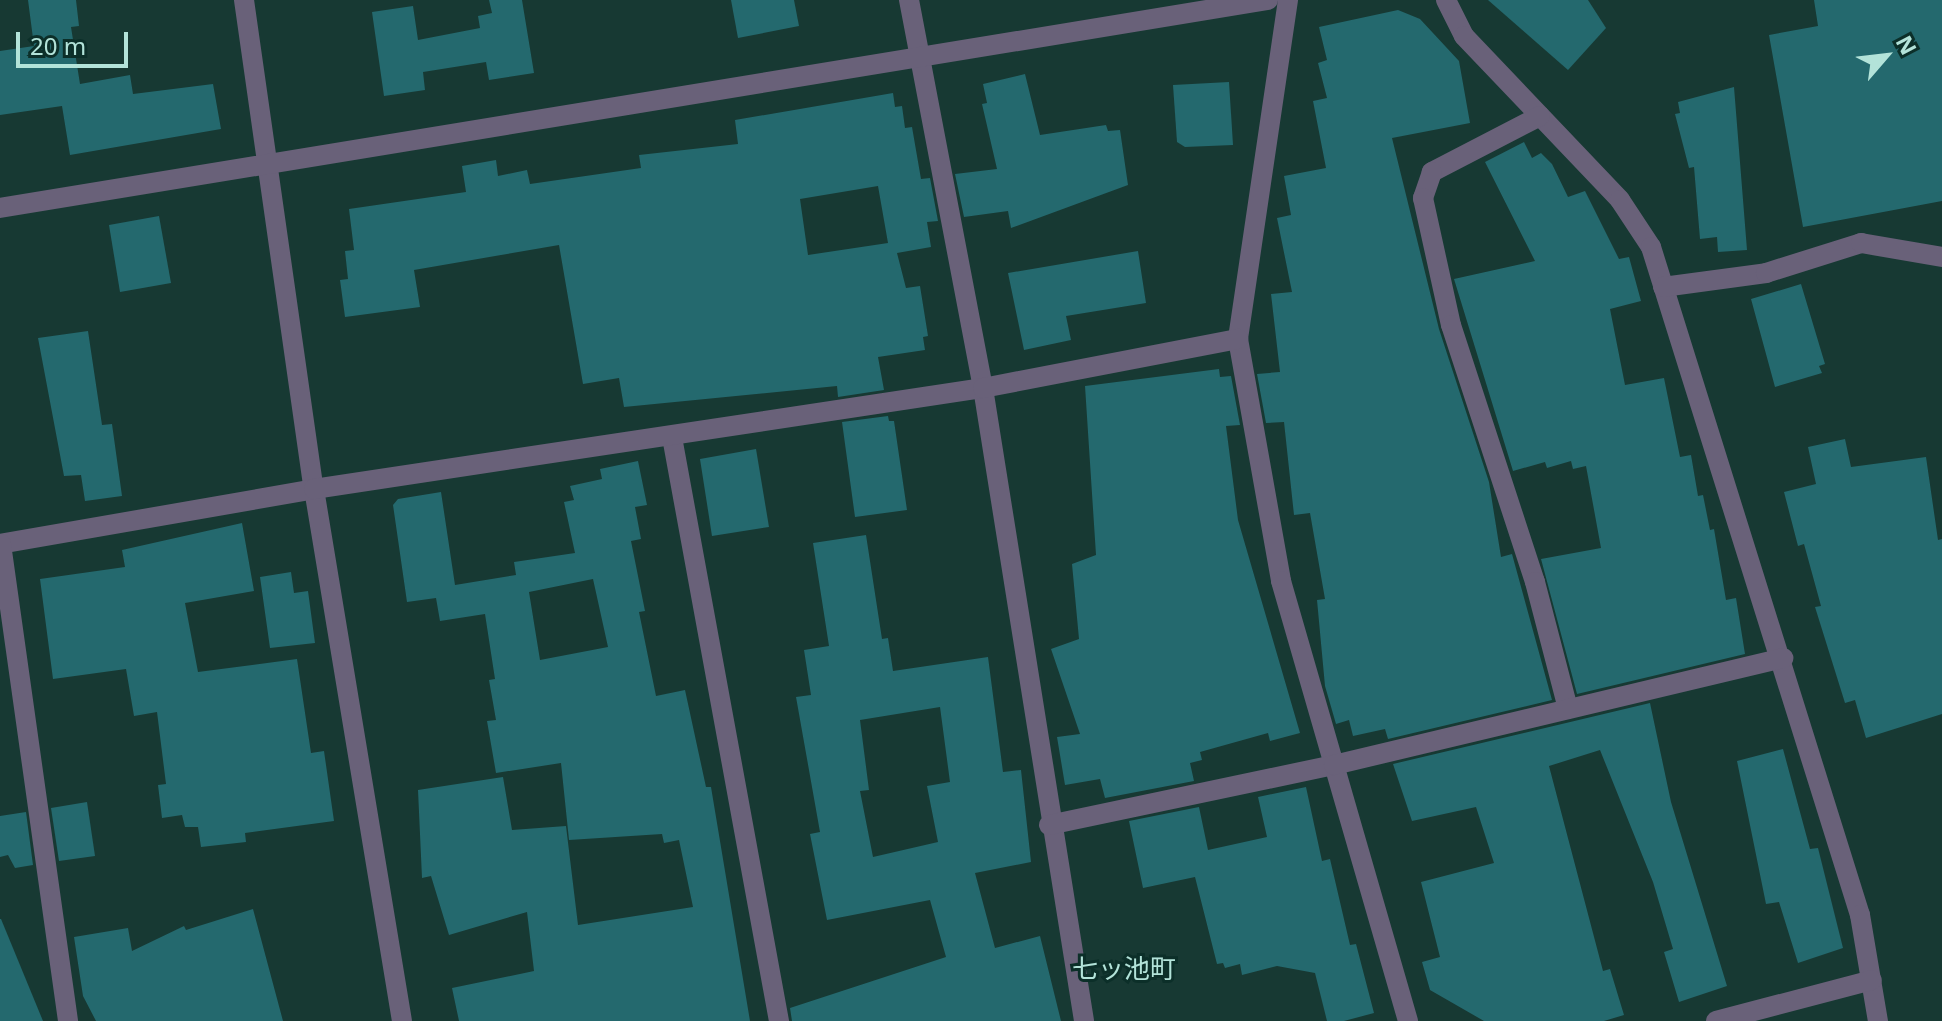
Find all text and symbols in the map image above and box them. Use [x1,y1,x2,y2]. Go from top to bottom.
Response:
scale bar [20,16,132,66]
north arrow [1846,16,1926,96]
text: 20 m [30,29,86,62]
text: N [1890,30,1925,60]
district label: 七ッ池町 [1072,953,1176,985]

